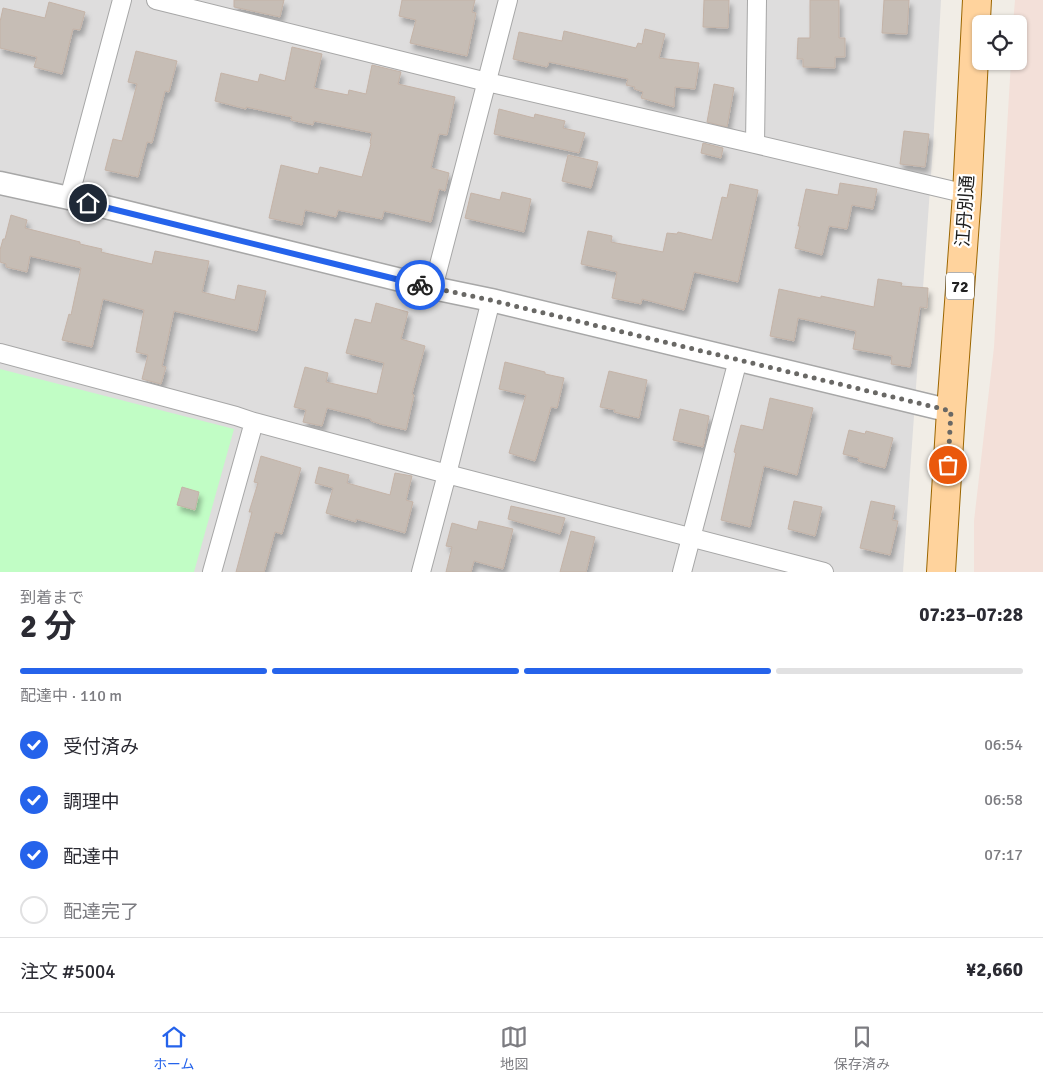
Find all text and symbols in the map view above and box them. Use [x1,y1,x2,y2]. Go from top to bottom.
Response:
map controls [972,15,1027,70]
button: locate [972,15,1027,70]
street label: 江丹別通 [952,174,978,248]
pin [67,182,109,224]
icon: home [74,189,102,217]
courier [395,260,445,310]
icon: bike [406,271,434,299]
road number: 72 [946,272,974,300]
pin [927,444,969,486]
icon: bag [934,451,962,479]
text: 到着まで [20,588,84,608]
text: 07:23–07:28 [919,603,1023,627]
text: 2 分 [20,607,76,646]
text: 配達中 · 110 m [20,686,122,706]
icon: check [20,731,48,759]
text: 受付済み [63,735,139,759]
text: 06:54 [984,735,1023,755]
icon: check [20,786,48,814]
text: 調理中 [63,790,120,814]
text: 06:58 [984,790,1023,810]
icon: check [20,841,48,869]
text: 配達中 [63,845,120,869]
text: 07:17 [984,845,1023,865]
text: 配達完了 [63,900,139,924]
text: ¥2,660 [966,958,1023,982]
text: 注文 #5004 [20,960,115,984]
tab: ホーム [153,1023,194,1073]
tab: 地図 [500,1023,528,1073]
tab: 保存済み [834,1023,890,1073]

